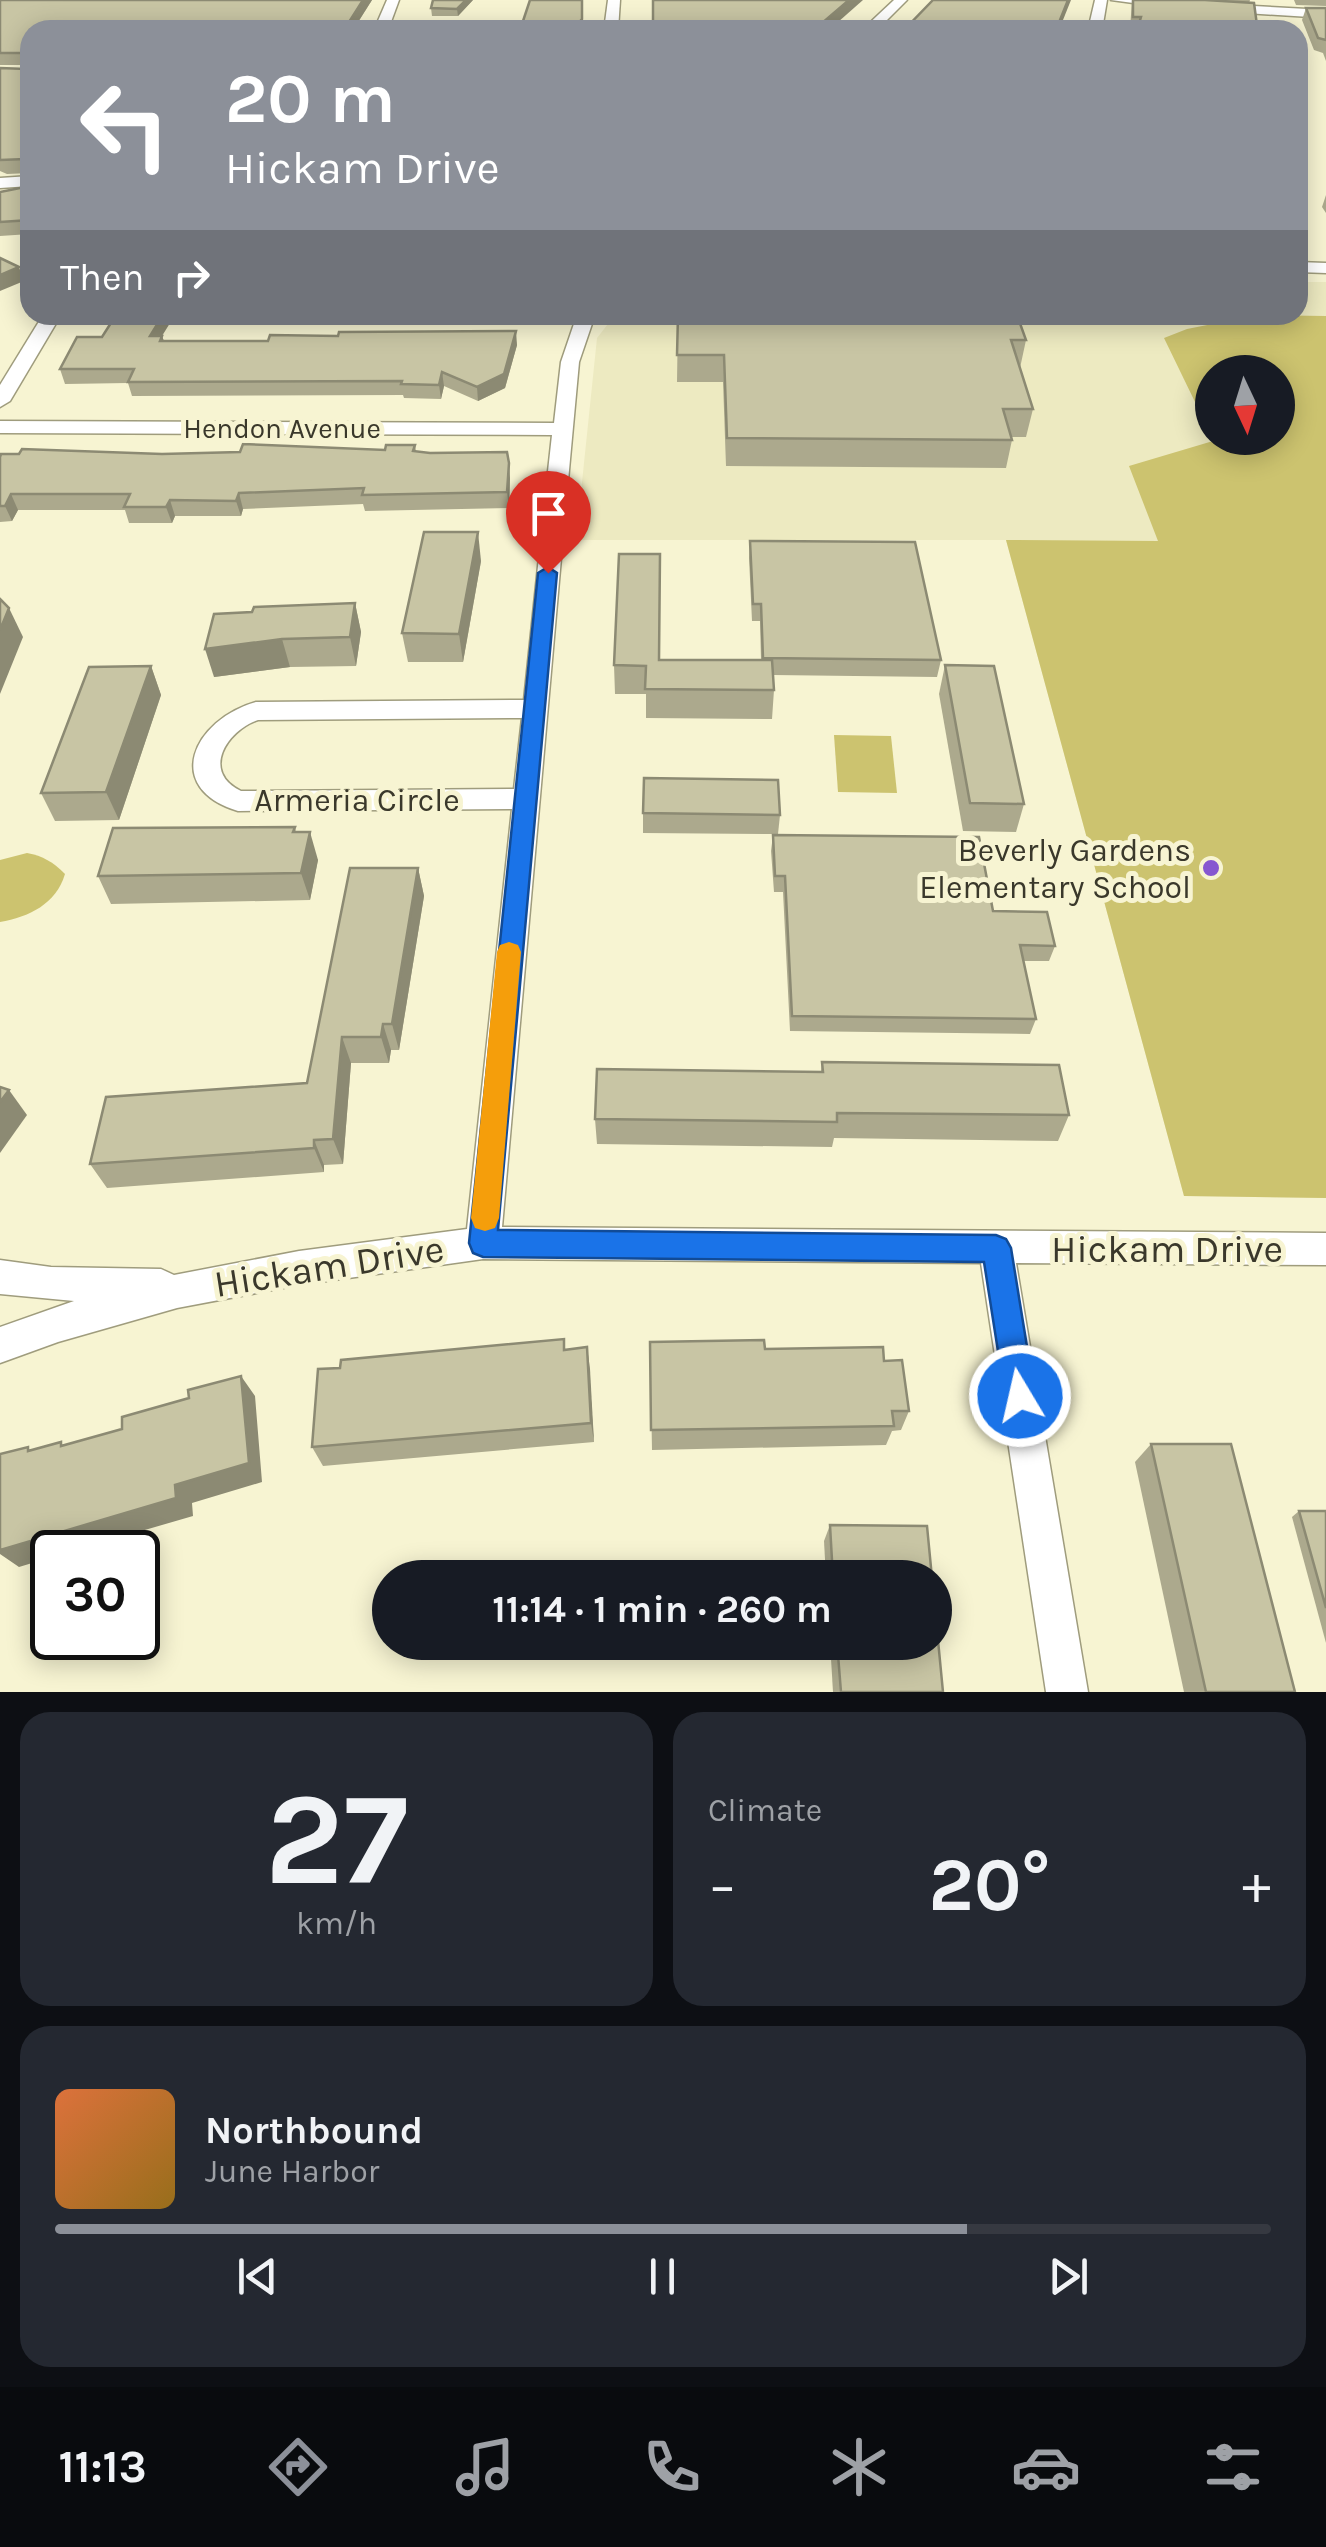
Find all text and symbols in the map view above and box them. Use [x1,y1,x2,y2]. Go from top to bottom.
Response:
text: 20 m [225,58,396,140]
icon: left [60,60,190,190]
text: Hickam Drive [225,142,500,194]
icon: right [164,250,219,305]
text: Then [60,255,144,300]
north arrow [1195,355,1295,455]
map controls [1195,355,1295,455]
street label: Hendon Avenue [183,412,381,445]
pin [506,471,591,574]
icon: arrive [521,486,576,541]
street label: Armeria Circle [254,782,460,819]
place label: Beverly Gardens Elementary School [919,832,1191,906]
marker: Beverly Gardens Elementary School [1200,857,1222,879]
street label: Hickam Drive [211,1226,447,1307]
street label: Hickam Drive [1051,1227,1283,1272]
position arrow [968,1344,1072,1448]
speed limit sign: 30 [30,1530,160,1660]
text: 11:14 · 1 min · 260 m [492,1587,832,1632]
text: 27 [265,1764,408,1916]
text: Climate [708,1792,822,1829]
text: 20° [929,1841,1050,1929]
text: − [708,1853,737,1917]
text: + [1242,1853,1271,1917]
text: km/h [296,1905,377,1942]
text: Northbound [205,2108,423,2153]
text: June Harbor [205,2153,379,2190]
icon: previous [230,2249,285,2304]
icon: pause [635,2249,690,2304]
icon: next [1041,2249,1096,2304]
icon: directions [263,2432,333,2502]
icon: music [450,2432,520,2502]
icon: phone [637,2432,707,2502]
icon: climate [824,2432,894,2502]
icon: car [1011,2432,1081,2502]
icon: filters [1198,2432,1268,2502]
text: 11:13 [58,2441,147,2493]

